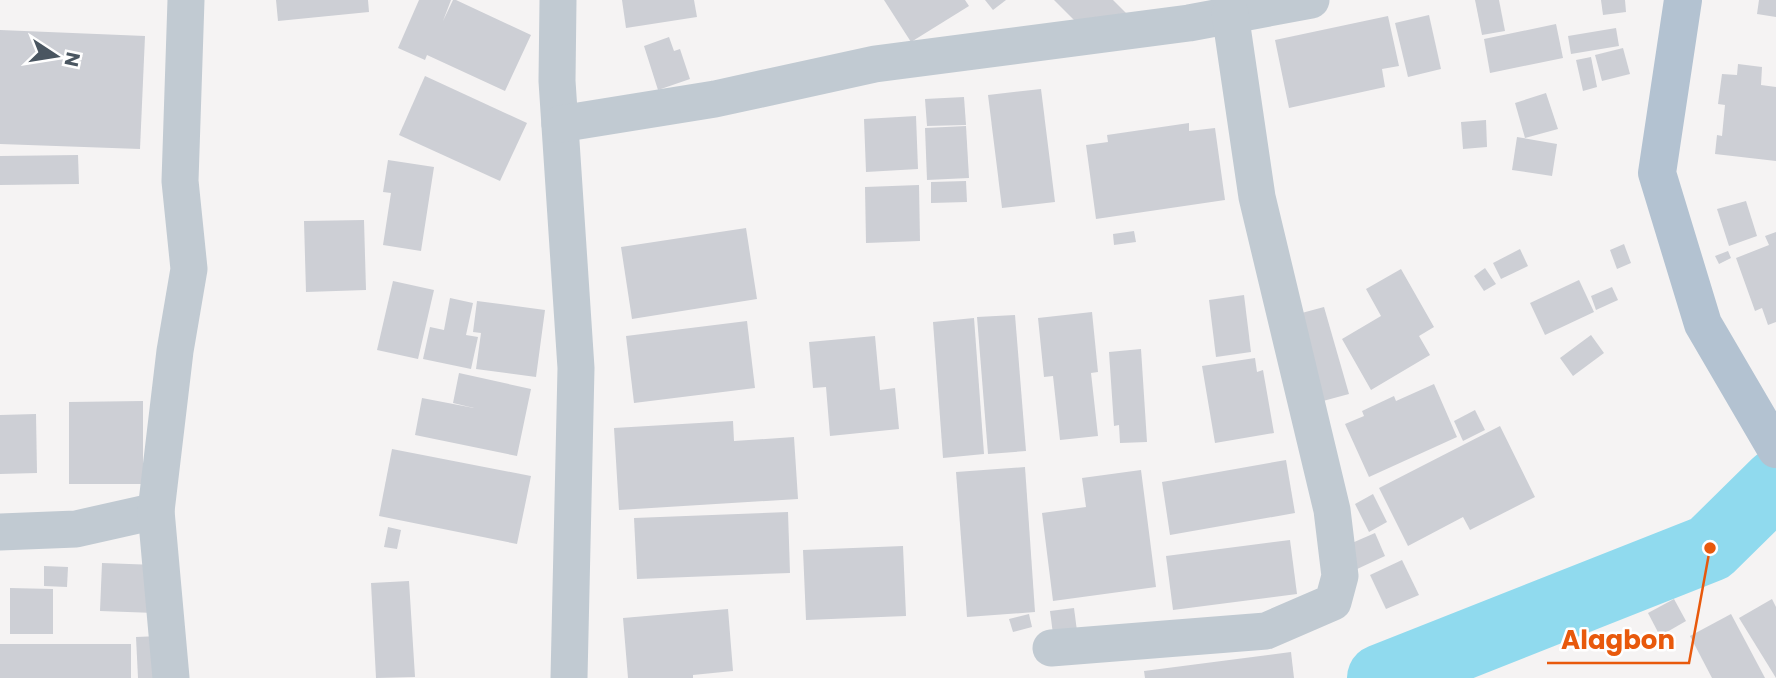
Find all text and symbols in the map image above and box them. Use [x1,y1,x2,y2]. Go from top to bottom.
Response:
north arrow [21,21,91,91]
text: N [57,50,87,69]
callout: Alagbon [1547,616,1689,663]
text: Alagbon [1561,622,1675,658]

